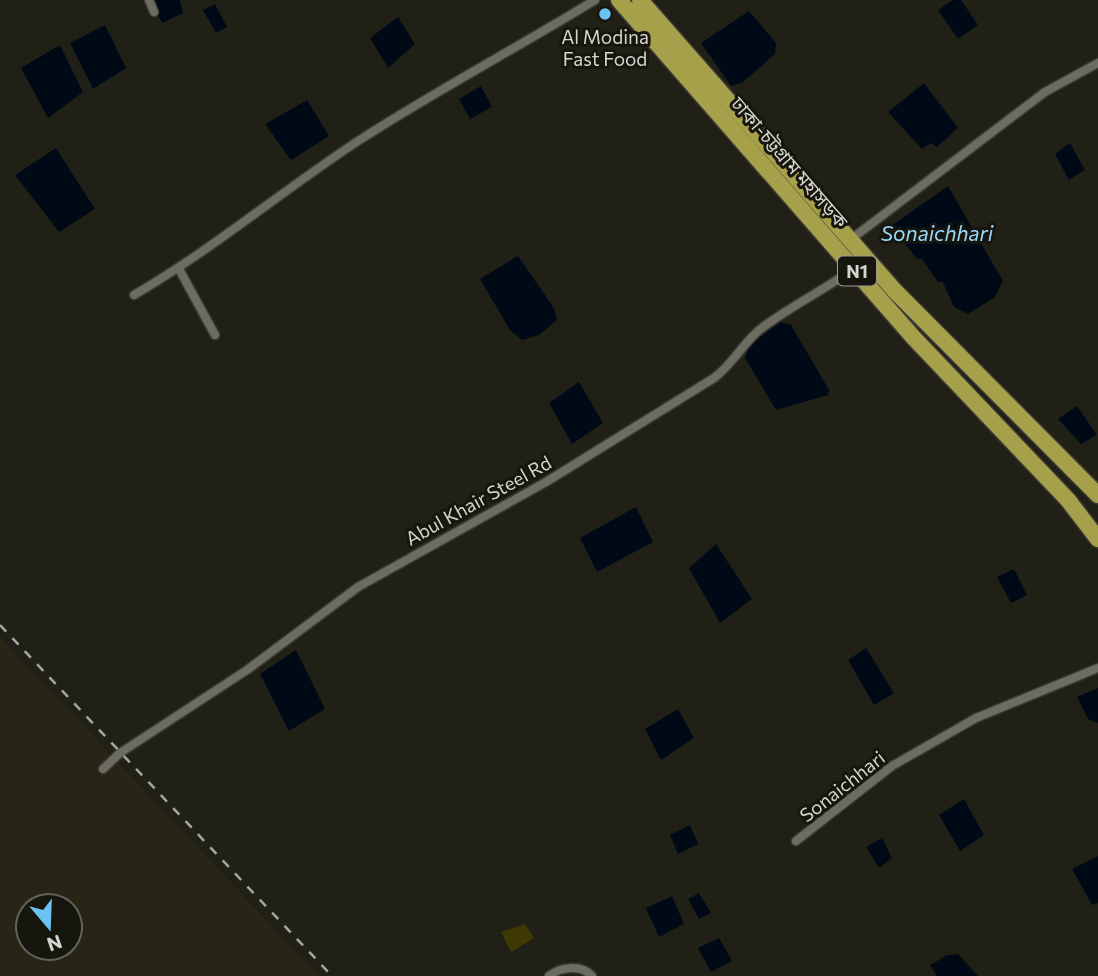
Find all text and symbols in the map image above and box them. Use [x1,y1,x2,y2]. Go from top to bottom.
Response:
marker: Al Modina Fast Food [597,6,613,22]
place label: Al Modina Fast Food [561,25,649,70]
street label: ঢাকা-চট্টগ্রাম মহাসড়ক [726,91,854,233]
water label: Sonaichhari [881,220,994,245]
road number: N1 [838,256,876,286]
street label: Abul Khair Steel Rd [401,450,555,550]
street label: Sonaichhari [795,746,889,826]
north arrow [14,892,84,962]
text: N [44,930,65,957]

